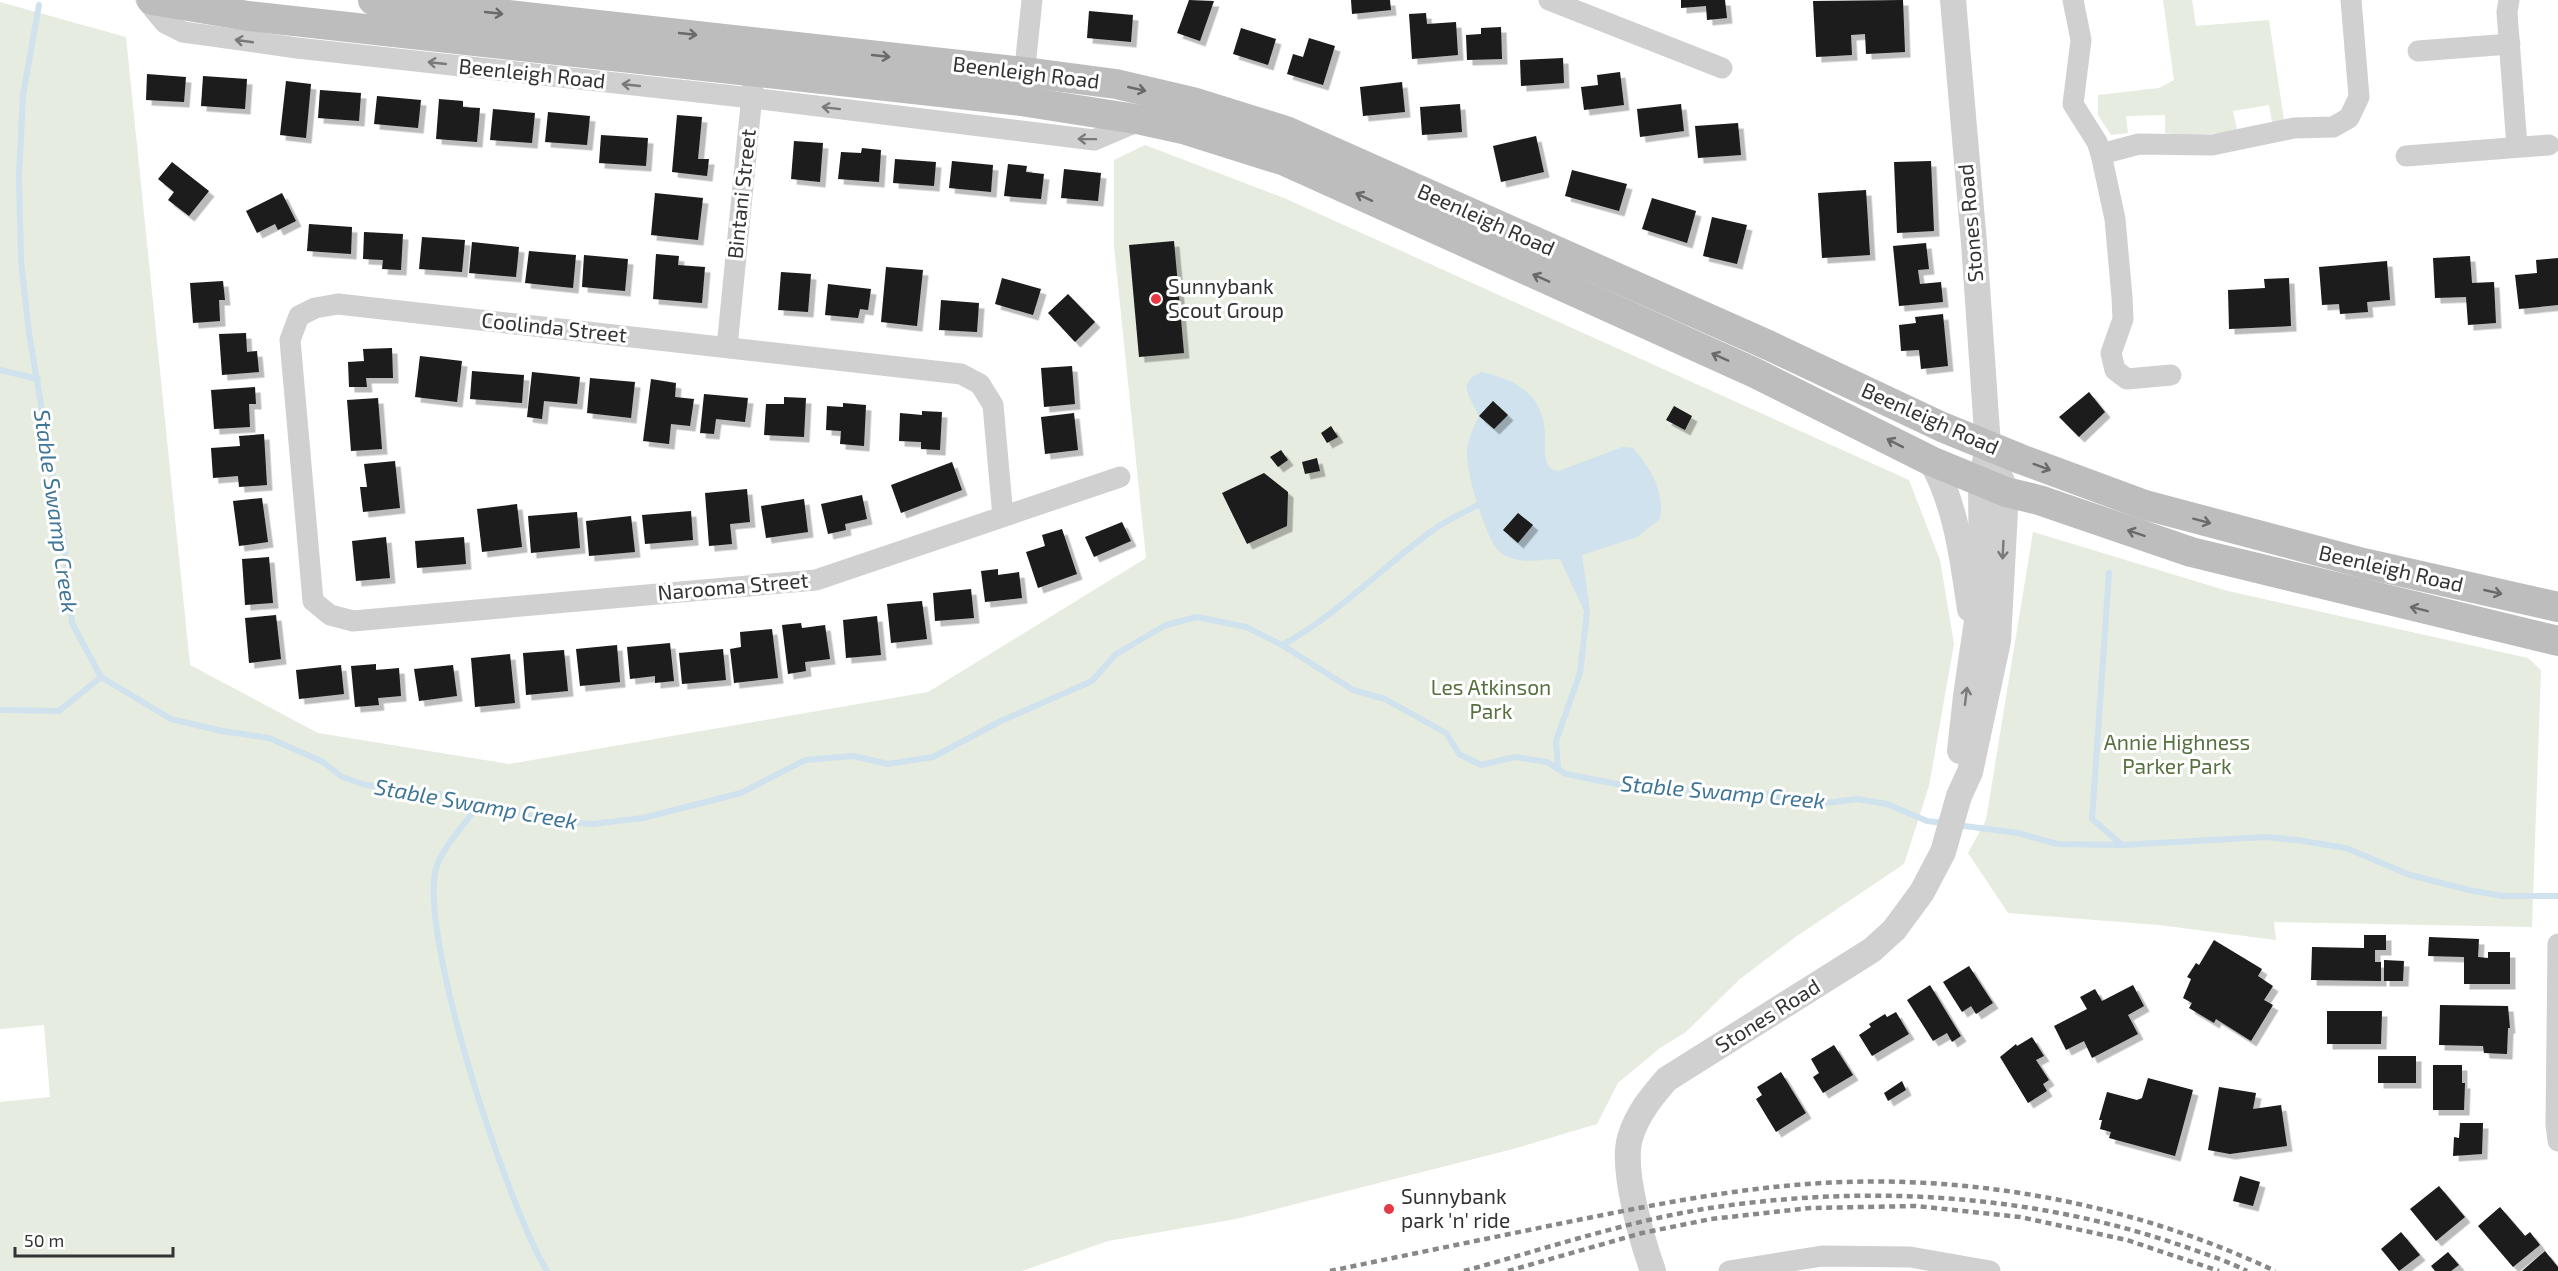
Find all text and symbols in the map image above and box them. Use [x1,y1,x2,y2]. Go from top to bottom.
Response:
one-way arrow [483,8,503,19]
one-way arrow [677,29,697,40]
one-way arrow [234,35,254,46]
one-way arrow [871,50,891,61]
street label: Beenleigh Road [951,50,1101,93]
street label: Beenleigh Road [458,52,607,93]
one-way arrow [428,57,448,68]
one-way arrow [622,79,642,90]
one-way arrow [1127,84,1146,95]
one-way arrow [822,102,842,113]
street label: Bintani Street [721,128,760,260]
one-way arrow [1078,133,1097,144]
street label: Stones Road [1952,163,1987,283]
street label: Beenleigh Road [1414,177,1559,260]
one-way arrow [1355,191,1373,202]
one-way arrow [1533,272,1551,283]
place label: Sunnybank Scout Group [1168,273,1284,322]
marker: Sunnybank Scout Group [1149,292,1163,306]
street label: Coolinda Street [480,306,628,347]
one-way arrow [1711,351,1729,363]
street label: Beenleigh Road [1858,376,2003,459]
water label: Stable Swamp Creek [30,407,84,614]
one-way arrow [1886,437,1904,448]
one-way arrow [2033,463,2051,474]
one-way arrow [2192,516,2211,527]
one-way arrow [2127,527,2145,538]
street label: Beenleigh Road [2317,539,2466,596]
one-way arrow [1998,540,2009,560]
street label: Narooma Street [656,566,809,605]
one-way arrow [2483,587,2502,599]
one-way arrow [2410,602,2429,614]
park label: Les Atkinson Park [1431,674,1551,723]
one-way arrow [1961,686,1972,706]
park label: Annie Highness Parker Park [2104,729,2250,778]
water label: Stable Swamp Creek [1620,769,1826,813]
water label: Stable Swamp Creek [373,772,579,834]
street label: Stones Road [1710,973,1824,1057]
place label: Sunnybank park 'n' ride [1401,1183,1510,1232]
marker: Sunnybank park 'n' ride [1382,1202,1396,1216]
scale bar [15,1220,172,1258]
text: 50 m [24,1229,64,1251]

